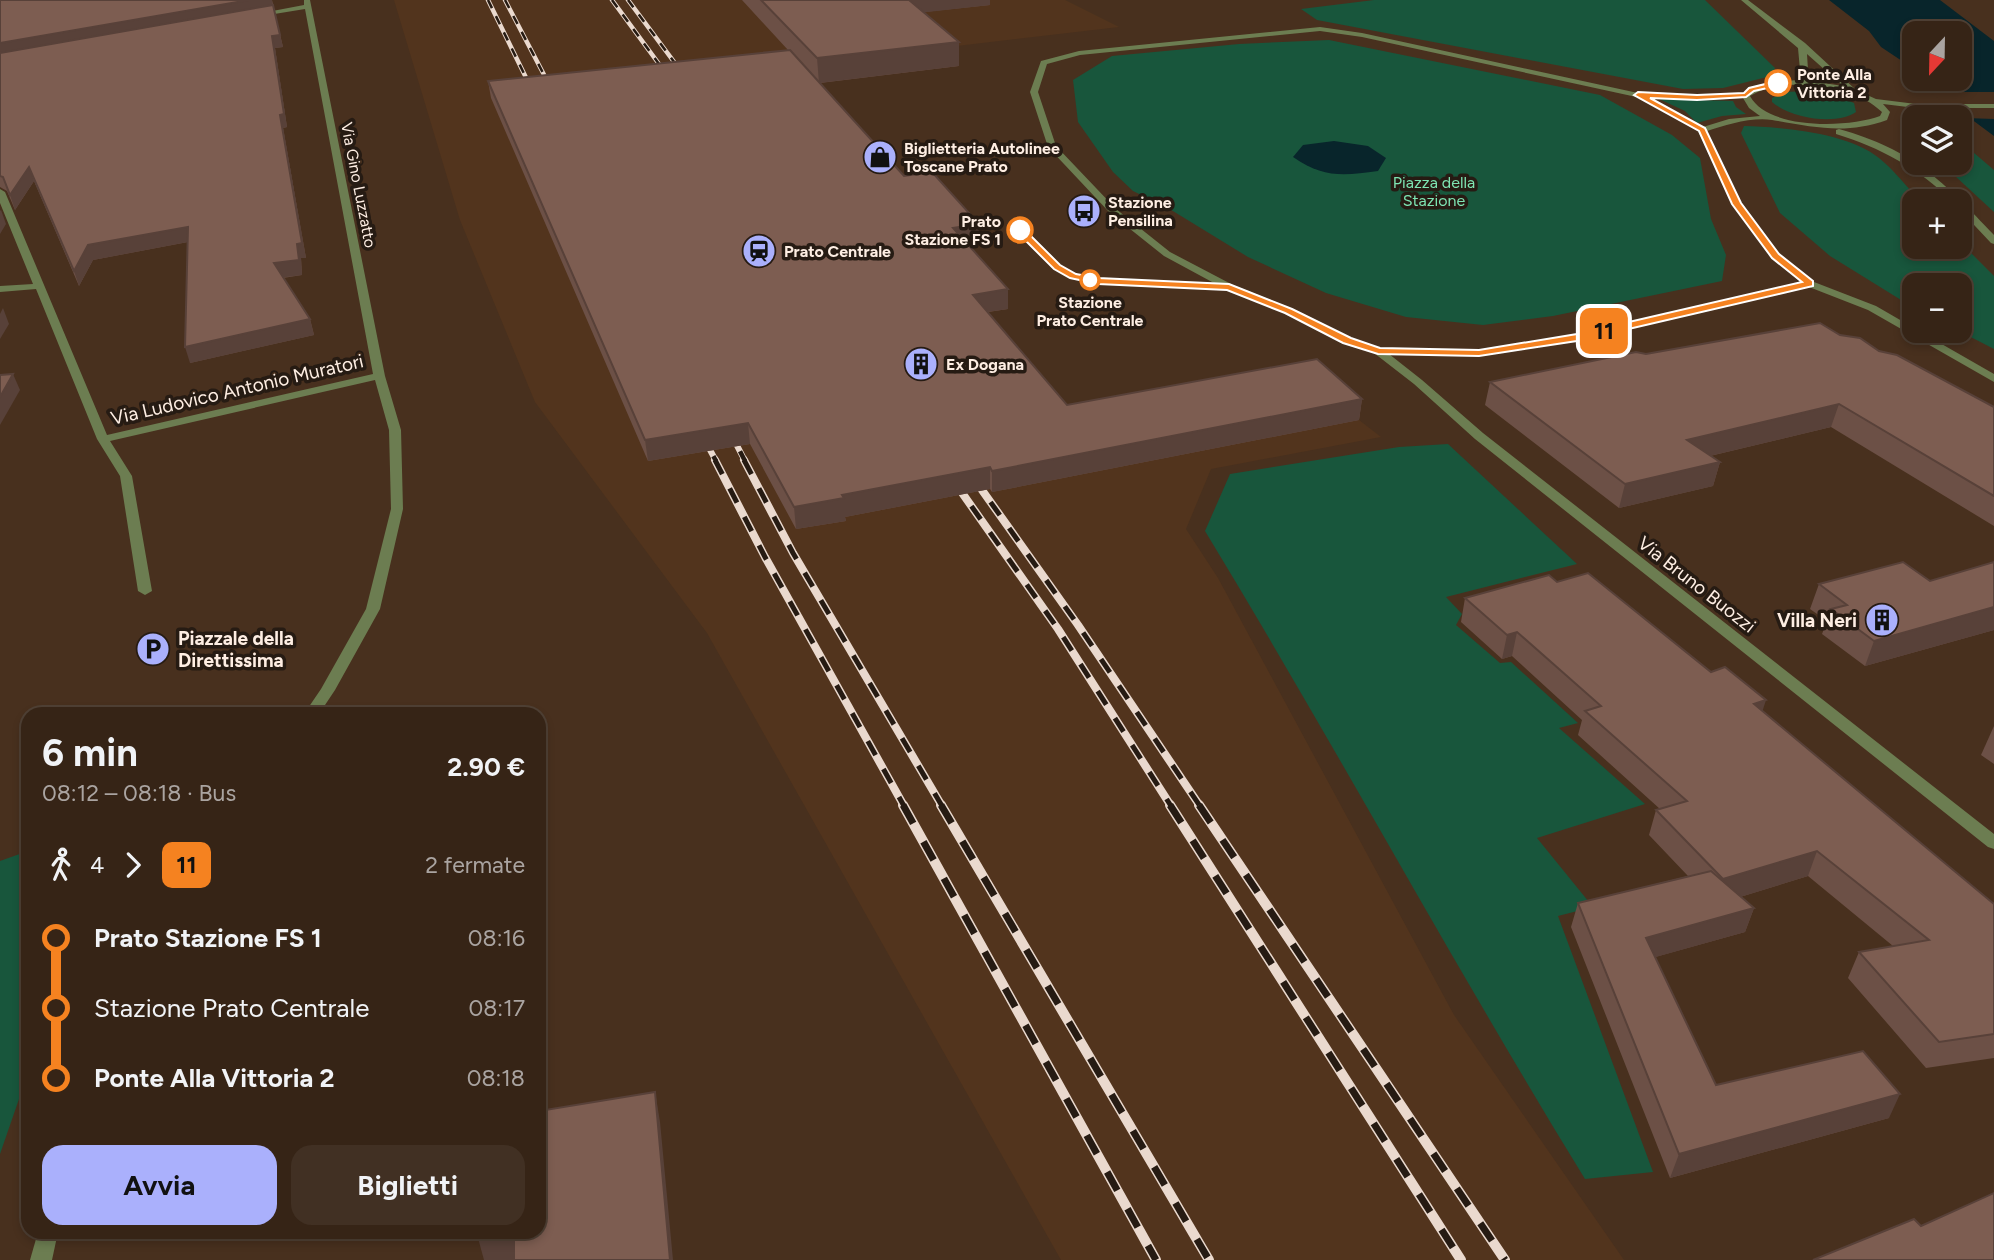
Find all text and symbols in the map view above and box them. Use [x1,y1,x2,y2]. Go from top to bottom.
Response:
north arrow [1902,21,1972,91]
map controls [1902,21,1972,343]
place label: Ponte Alla Vittoria 2 [1797,65,1872,102]
marker: Ponte Alla Vittoria 2 [1765,70,1791,96]
button: layers [1902,105,1972,175]
street label: Via Gino Luzzatto [337,121,380,249]
shop icon: Biglietteria Autolinee Toscane Prato [861,138,899,176]
place label: Biglietteria Autolinee Toscane Prato [904,139,1060,176]
park label: Piazza della Stazione [1393,173,1475,210]
button: + [1902,189,1972,259]
bus stop icon: Stazione Pensilina [1065,192,1103,230]
place label: Stazione Pensilina [1108,193,1173,230]
place label: Prato Stazione FS 1 [904,212,1001,249]
marker: Prato Stazione FS 1 [1007,217,1033,243]
station icon: Prato Centrale [740,232,778,270]
place label: Prato Centrale [784,242,891,261]
marker: Stazione Prato Centrale [1080,270,1100,290]
button: − [1902,273,1972,343]
place label: Stazione Prato Centrale [1037,293,1144,330]
line badge: 11 [1572,308,1636,354]
text: 11 [1594,316,1614,345]
building icon: Ex Dogana [902,345,940,383]
street label: Via Ludovico Antonio Muratori [108,349,366,430]
place label: Ex Dogana [946,355,1024,374]
street label: Via Bruno Buozzi [1633,531,1760,638]
building icon: Villa Neri [1863,601,1901,639]
place label: Villa Neri [1777,609,1857,632]
place label: Piazzale della Direttissima [178,627,294,672]
parking icon: Piazzale della Direttissima [134,630,172,668]
text: 6 min [42,730,138,776]
text: 2.90 € [447,751,525,783]
text: 08:12 – 08:18 · Bus [42,779,236,807]
icon: walk [42,846,80,884]
icon: forward [114,846,152,884]
text: 11 [176,850,197,879]
text: 4 [90,851,104,879]
text: 2 fermate [425,851,525,879]
text: Prato Stazione FS 1 [94,922,322,954]
text: 08:16 [468,924,525,952]
text: Stazione Prato Centrale [94,992,370,1024]
text: 08:17 [468,994,525,1022]
text: Ponte Alla Vittoria 2 [94,1062,335,1094]
text: 08:18 [467,1064,525,1092]
button: Avvia [42,1145,277,1225]
button: Biglietti [291,1145,525,1225]

